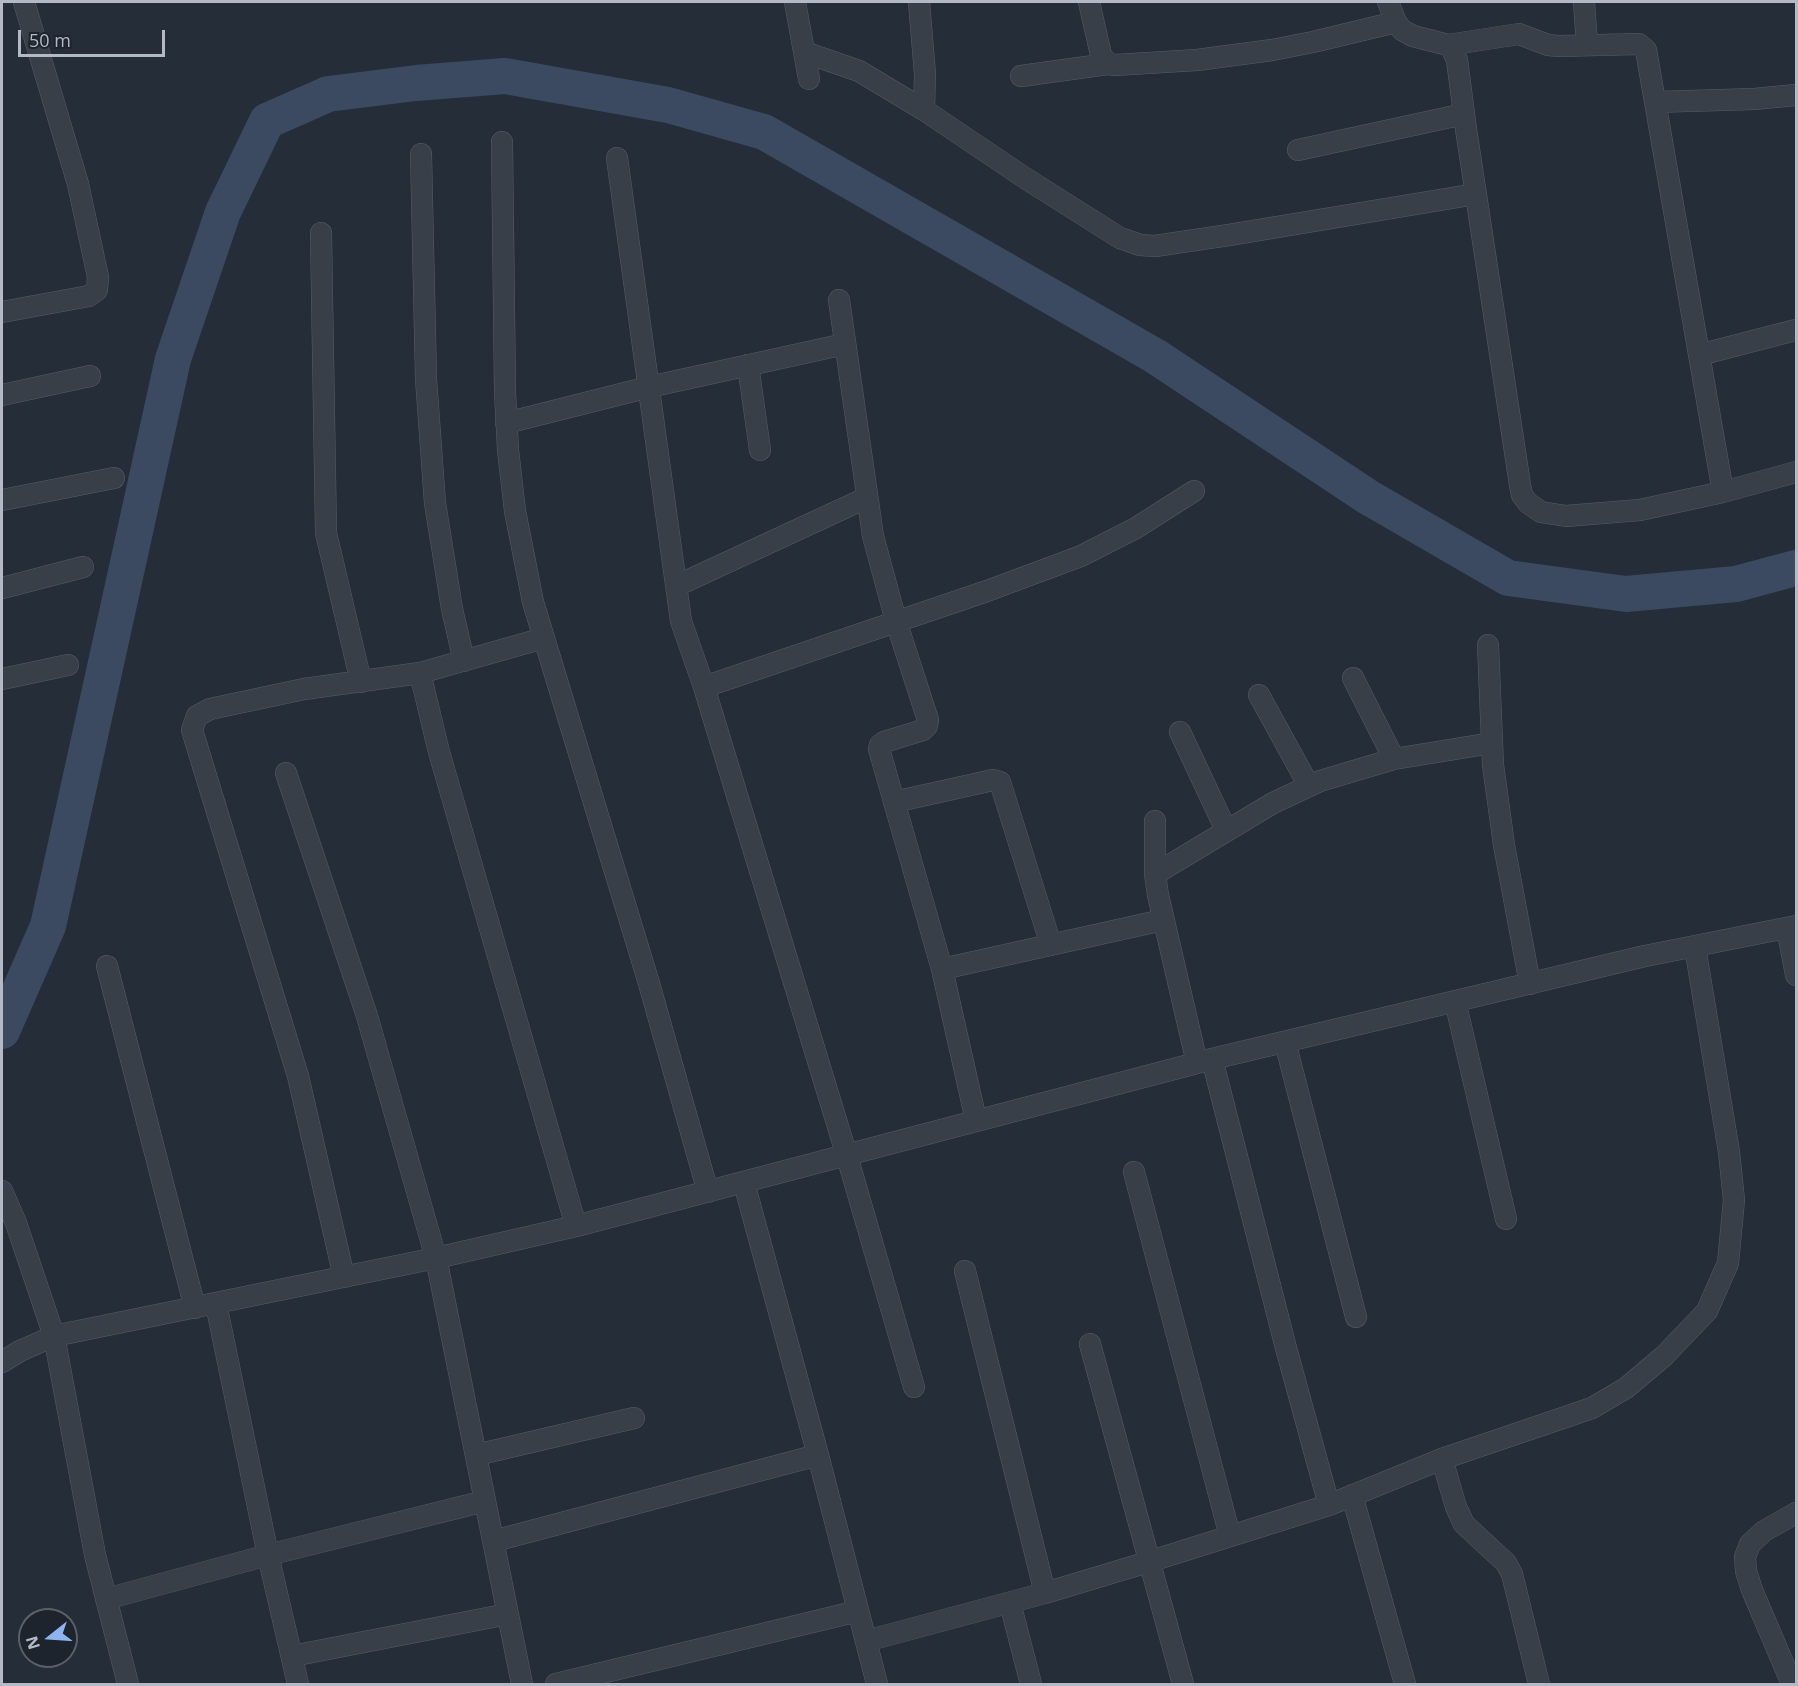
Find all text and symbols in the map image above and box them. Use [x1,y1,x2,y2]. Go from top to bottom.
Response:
scale bar [21,18,168,56]
text: 50 m [29,28,71,52]
north arrow [18,1608,78,1668]
text: N [20,1633,45,1652]

